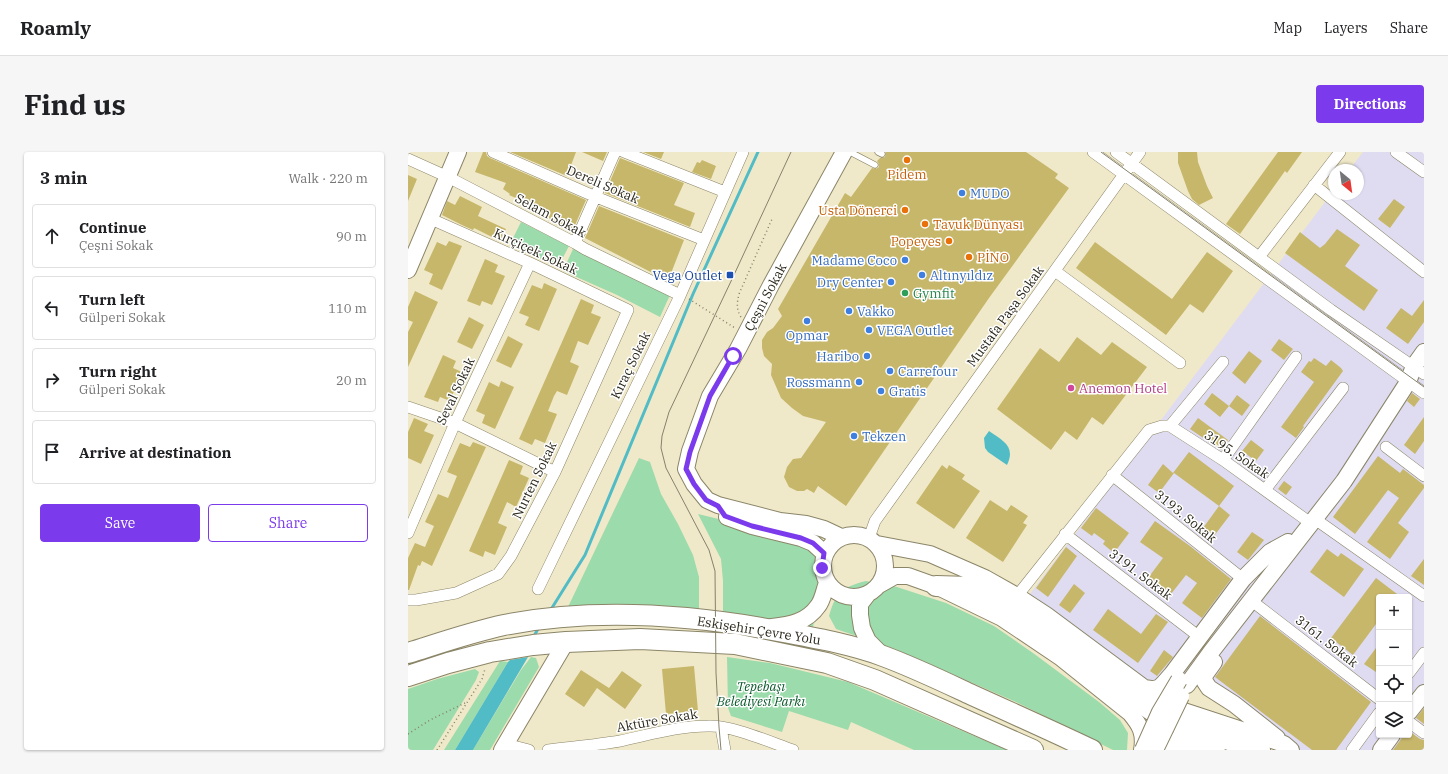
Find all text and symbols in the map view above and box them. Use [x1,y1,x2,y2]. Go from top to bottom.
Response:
text: Roamly [20,16,91,40]
text: Map [1274,19,1302,37]
text: Layers [1324,19,1368,37]
text: Share [1390,19,1428,37]
button: Directions [1316,85,1424,123]
text: Find us [24,86,126,123]
marker: Pidem [902,155,912,165]
street label: Dereli Sokak [564,162,642,208]
north arrow [1328,164,1364,200]
place label: Pidem [887,166,927,183]
text: 3 min [40,167,88,189]
text: Walk · 220 m [289,170,368,187]
place label: MUDO [970,185,1010,202]
marker: MUDO [957,188,967,198]
street label: Selam Sokak [512,190,590,242]
place label: Usta Dönerci [818,202,897,219]
marker: Usta Dönerci [900,205,910,215]
place label: Tavuk Dünyası [933,216,1023,233]
text: Continue [79,218,146,237]
marker: Tavuk Dünyası [920,219,930,229]
street label: Kırçiçek Sokak [491,224,581,279]
icon: ahead [41,225,63,247]
text: 90 m [336,228,367,245]
place label: Popeyes [891,233,941,250]
marker: Popeyes [944,236,954,246]
text: Çeşni Sokak [79,237,153,254]
place label: PİNO [977,249,1009,266]
place label: Madame Coco [812,252,897,269]
marker: PİNO [964,252,974,262]
marker: Madame Coco [900,255,910,265]
street label: Çeşni Sokak [740,260,791,334]
street label: Mustafa Paşa Sokak [963,262,1048,370]
place label: Vega Outlet [653,267,722,284]
place label: Altınyıldız [930,267,993,284]
marker: Vega Outlet [725,270,735,280]
marker: Altınyıldız [917,270,927,280]
place label: Dry Center [817,274,883,291]
marker: Dry Center [886,277,896,287]
place label: Gymfit [913,285,955,302]
marker: Gymfit [900,288,910,298]
text: Turn left [79,290,145,309]
icon: left [41,297,63,319]
text: 110 m [328,300,367,317]
place label: Vakko [857,303,894,320]
marker: Vakko [844,306,854,316]
text: Gülperi Sokak [79,309,166,326]
marker: Opmar [802,316,812,326]
place label: VEGA Outlet [877,322,953,339]
marker: VEGA Outlet [864,325,874,335]
place label: Opmar [786,327,828,344]
street label: Kıraç Sokak [607,328,654,402]
route start [724,347,742,365]
place label: Haribo [817,348,859,365]
marker: Haribo [862,351,872,361]
street label: Seval Sokak [432,354,479,428]
text: Turn right [79,362,157,381]
place label: Carrefour [898,363,958,380]
marker: Carrefour [885,366,895,376]
icon: right [41,369,63,391]
text: 20 m [336,372,367,389]
place label: Rossmann [786,374,851,391]
marker: Rossmann [854,377,864,387]
place label: Anemon Hotel [1079,380,1167,397]
text: Gülperi Sokak [79,381,166,398]
place label: Gratis [889,383,926,400]
marker: Anemon Hotel [1066,383,1076,393]
marker: Gratis [876,386,886,396]
street label: 3195. Sokak [1201,426,1273,483]
place label: Tekzen [862,428,906,445]
marker: Tekzen [849,431,859,441]
street label: Nurten Sokak [508,438,561,522]
icon: arrive [41,441,63,463]
text: Arrive at destination [79,443,231,462]
street label: 3193. Sokak [1151,486,1220,547]
button: Save [40,504,200,542]
button: Share [208,504,368,542]
street label: 3191. Sokak [1106,545,1176,604]
route end [813,559,831,577]
map controls [1376,594,1412,738]
button: + [1376,594,1412,630]
street label: Eskişehir Çevre Yolu [696,612,822,649]
street label: 3161. Sokak [1292,612,1362,671]
button: − [1376,630,1412,666]
button: locate [1376,666,1412,702]
park label: Tepebaşı Belediyesi Parkı [716,678,805,710]
button: layers [1376,702,1412,738]
street label: Aktüre Sokak [615,705,699,736]

